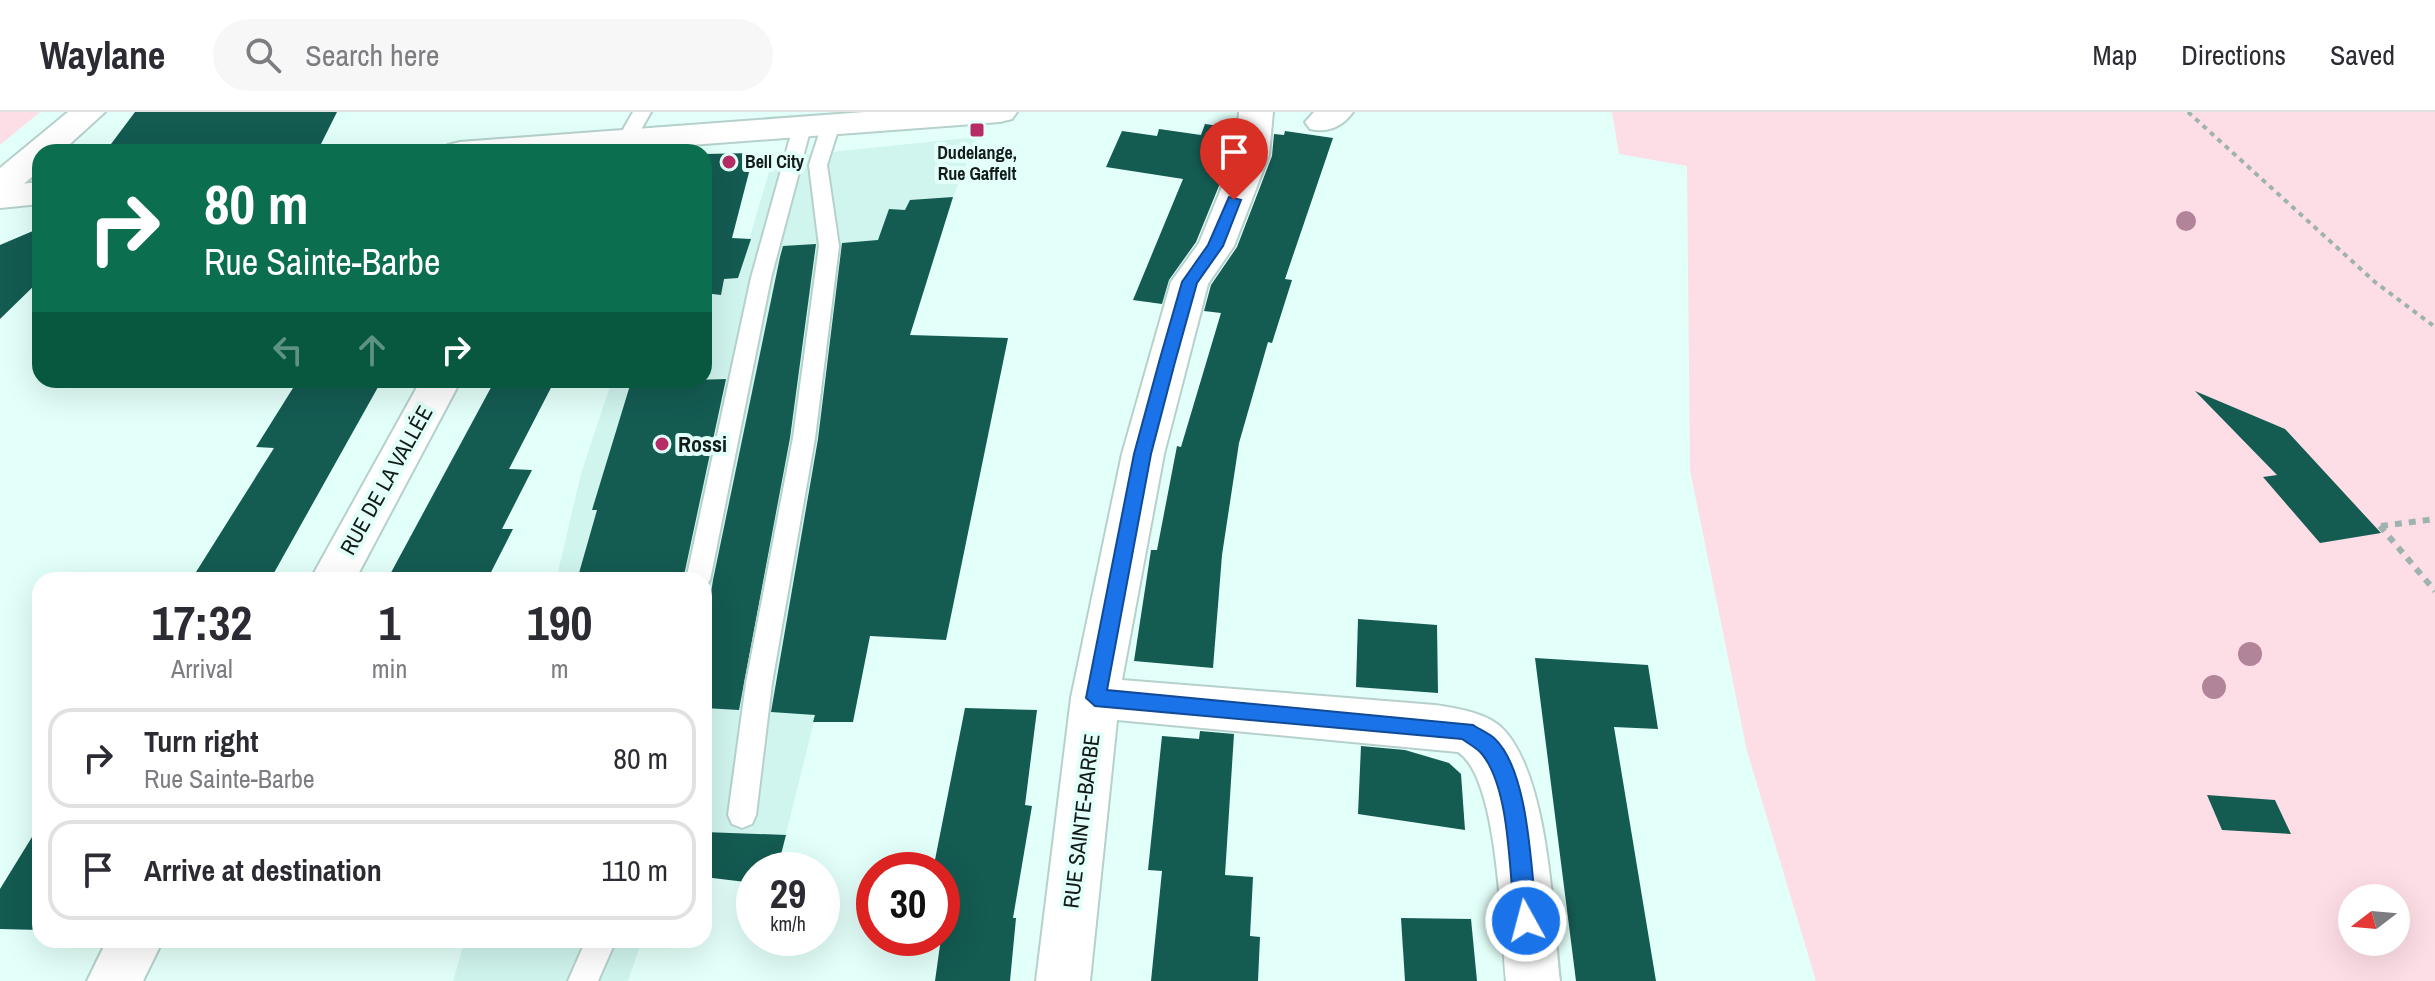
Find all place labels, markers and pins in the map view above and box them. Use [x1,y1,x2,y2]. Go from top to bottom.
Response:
pin [1200,118,1268,200]
marker: Dudelange, Rue Gaffelt [968,121,986,139]
place label: Dudelange, Rue Gaffelt [937,140,1017,186]
place label: Bell City [745,149,805,174]
marker: Bell City [720,153,738,171]
place label: Rossi [678,429,727,459]
marker: Rossi [653,435,671,453]

